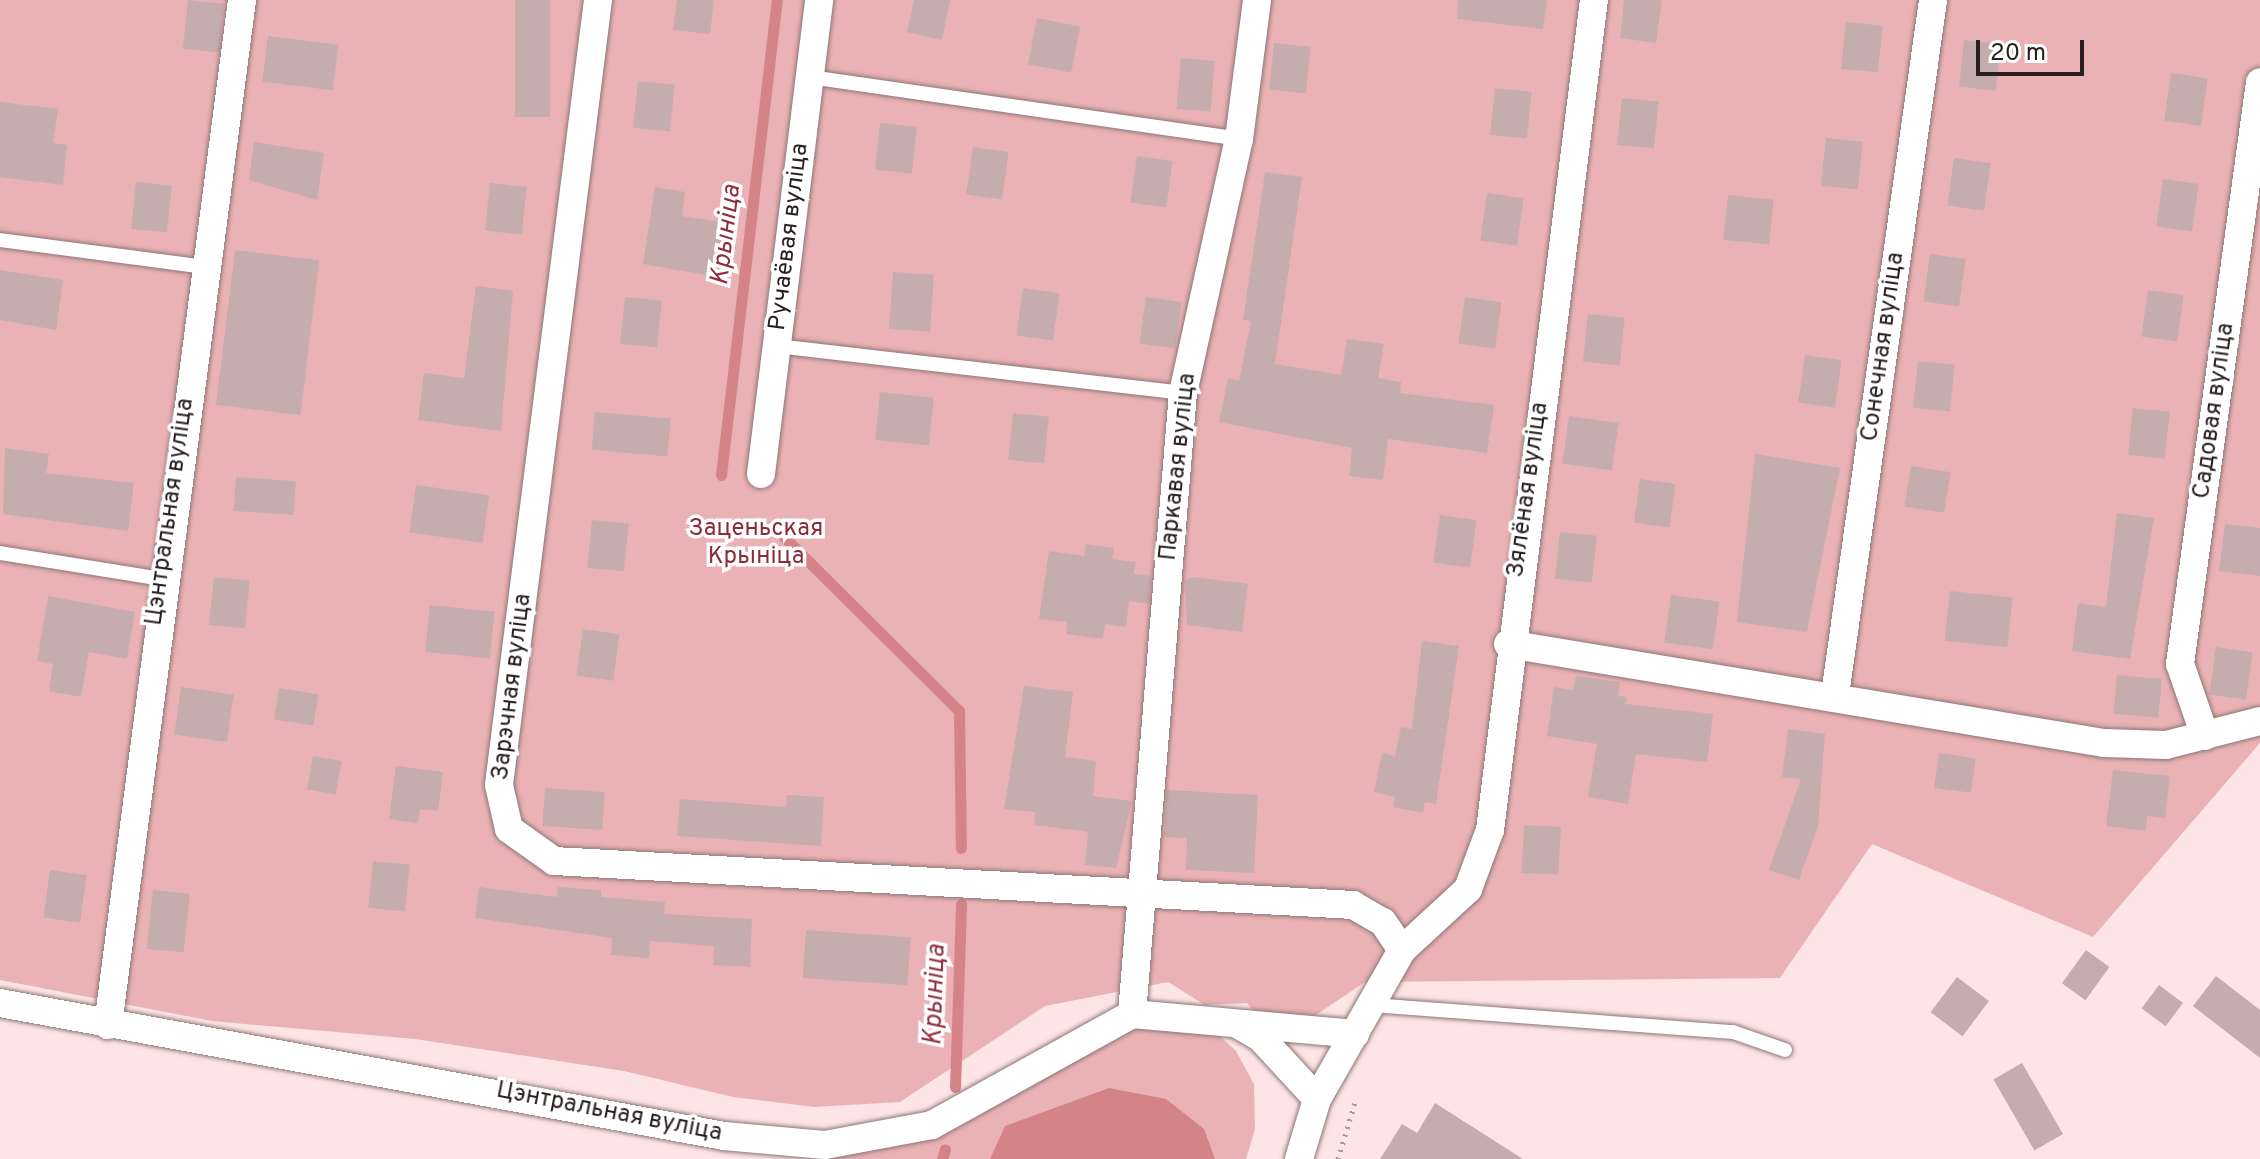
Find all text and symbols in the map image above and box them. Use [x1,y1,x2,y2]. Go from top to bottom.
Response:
scale bar [1980,24,2088,74]
text: 20 m [1990,39,2046,69]
street label: Ручаёвая вуліца [764,142,816,332]
water label: Крыніца [705,183,749,287]
street label: Сонечная вуліца [1856,251,1912,443]
street label: Садовая вуліца [2188,321,2242,501]
street label: Паркавая вуліца [1155,372,1203,562]
street label: Цэнтральная вуліца [141,396,201,628]
street label: Зялёная вуліца [1502,401,1556,579]
park label: Заценьская Крыніца [689,516,823,572]
street label: Зарэчная вуліца [487,592,539,782]
water label: Крыніца [919,944,953,1046]
street label: Цэнтральная вуліца [494,1077,724,1149]

